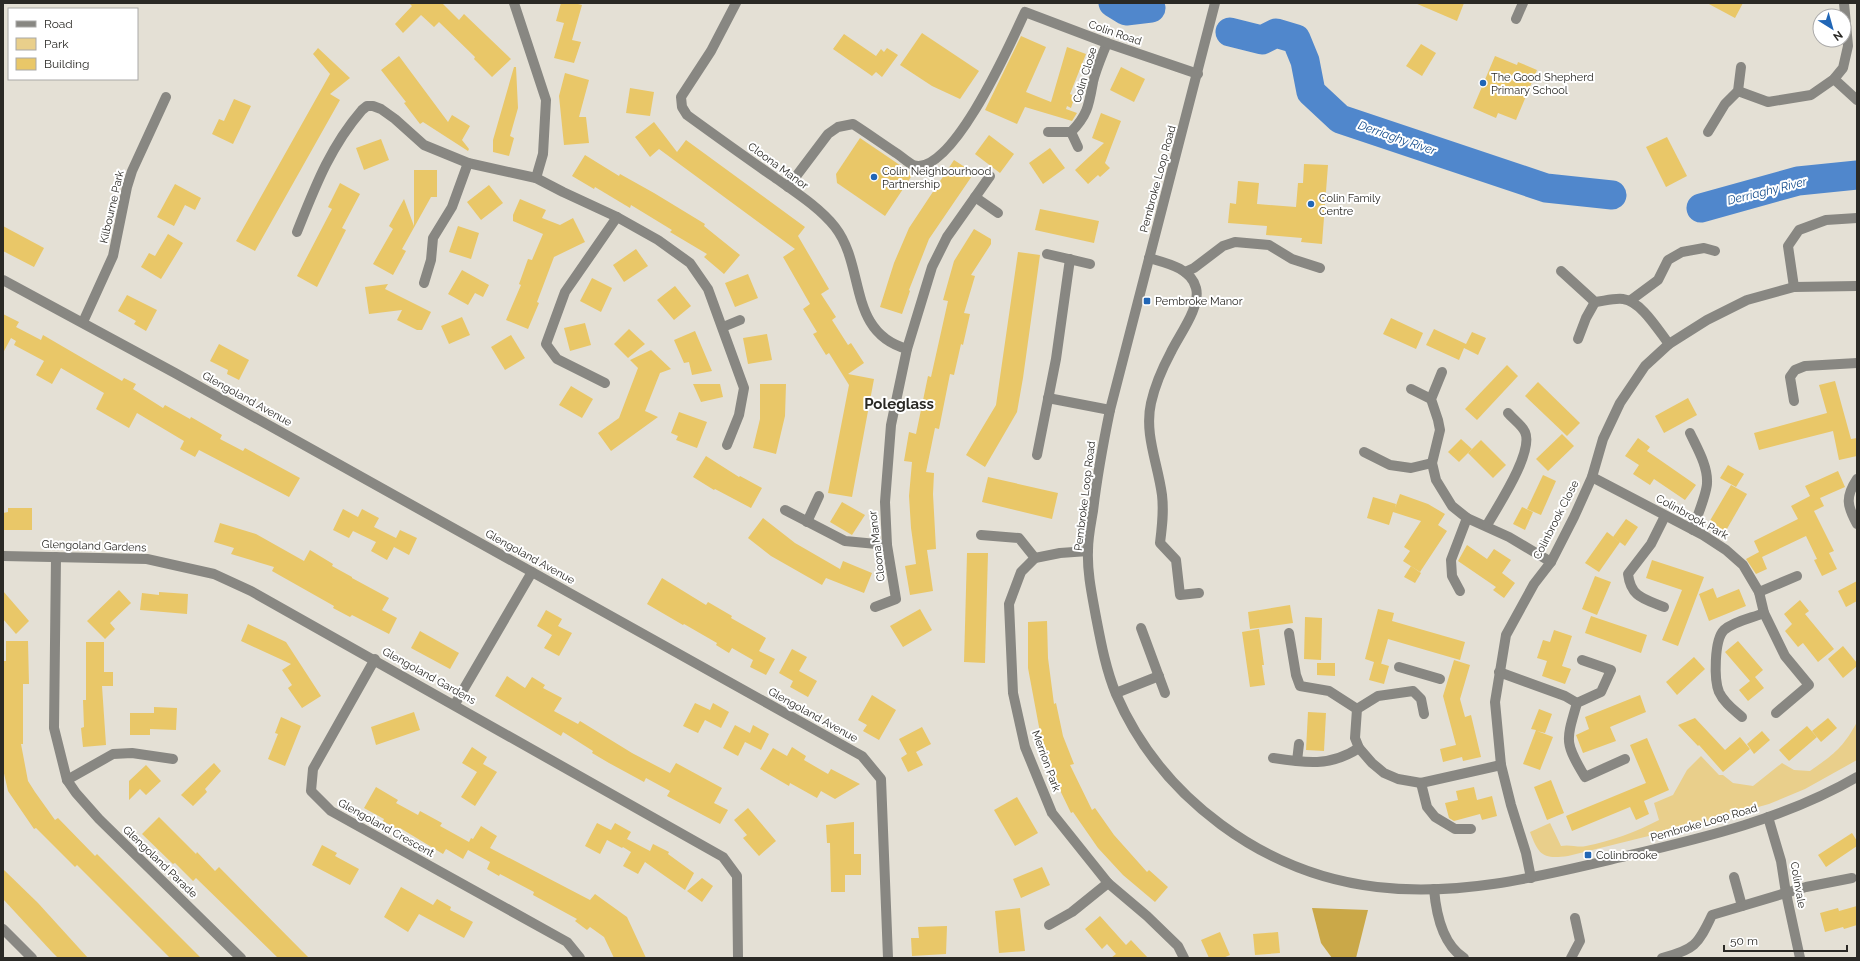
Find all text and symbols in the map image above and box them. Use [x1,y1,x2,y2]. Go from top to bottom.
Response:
legend [8,8,138,80]
north arrow [1812,8,1852,48]
text: Road [44,17,73,31]
street label: Colin Road [1087,18,1143,48]
text: N [1830,28,1845,43]
text: Park [44,37,69,51]
street label: Colin Close [1070,45,1100,104]
text: Building [44,57,90,71]
place label: The Good Shepherd Primary School [1491,71,1594,97]
marker: The Good Shepherd Primary School [1478,78,1488,88]
water label: Derriaghy River [1356,118,1439,158]
street label: Pembroke Loop Road [1137,124,1179,234]
street label: Cloona Manor [745,140,811,192]
place label: Colin Neighbourhood Partnership [882,165,991,191]
street label: Kilbourne Park [97,169,127,245]
marker: Colin Neighbourhood Partnership [869,172,879,182]
water label: Derriaghy River [1726,174,1809,208]
place label: Colin Family Centre [1319,192,1381,218]
marker: Colin Family Centre [1306,199,1316,209]
place label: Pembroke Manor [1155,295,1243,308]
marker: Pembroke Manor [1142,296,1152,306]
street label: Glengoland Avenue [200,369,295,429]
district label: Poleglass [864,395,934,413]
street label: Pembroke Loop Road [1072,440,1098,552]
street label: Colinbrook Close [1530,478,1582,562]
street label: Colinbrook Park [1654,492,1731,542]
street label: Cloona Manor [866,510,888,582]
street label: Glengoland Avenue [483,527,578,587]
street label: Glengoland Gardens [41,538,147,554]
street label: Glengoland Gardens [380,645,478,707]
street label: Glengoland Avenue [766,685,861,745]
street label: Merrion Park [1029,729,1063,794]
street label: Glengoland Crescent [336,796,436,860]
street label: Pembroke Loop Road [1649,801,1759,844]
street label: Glengoland Parade [120,823,200,901]
place label: Colinbrooke [1596,849,1658,862]
marker: Colinbrooke [1583,850,1593,860]
street label: Colinvale [1788,861,1809,910]
scale bar [1724,927,1847,953]
text: 50 m [1730,934,1758,948]

